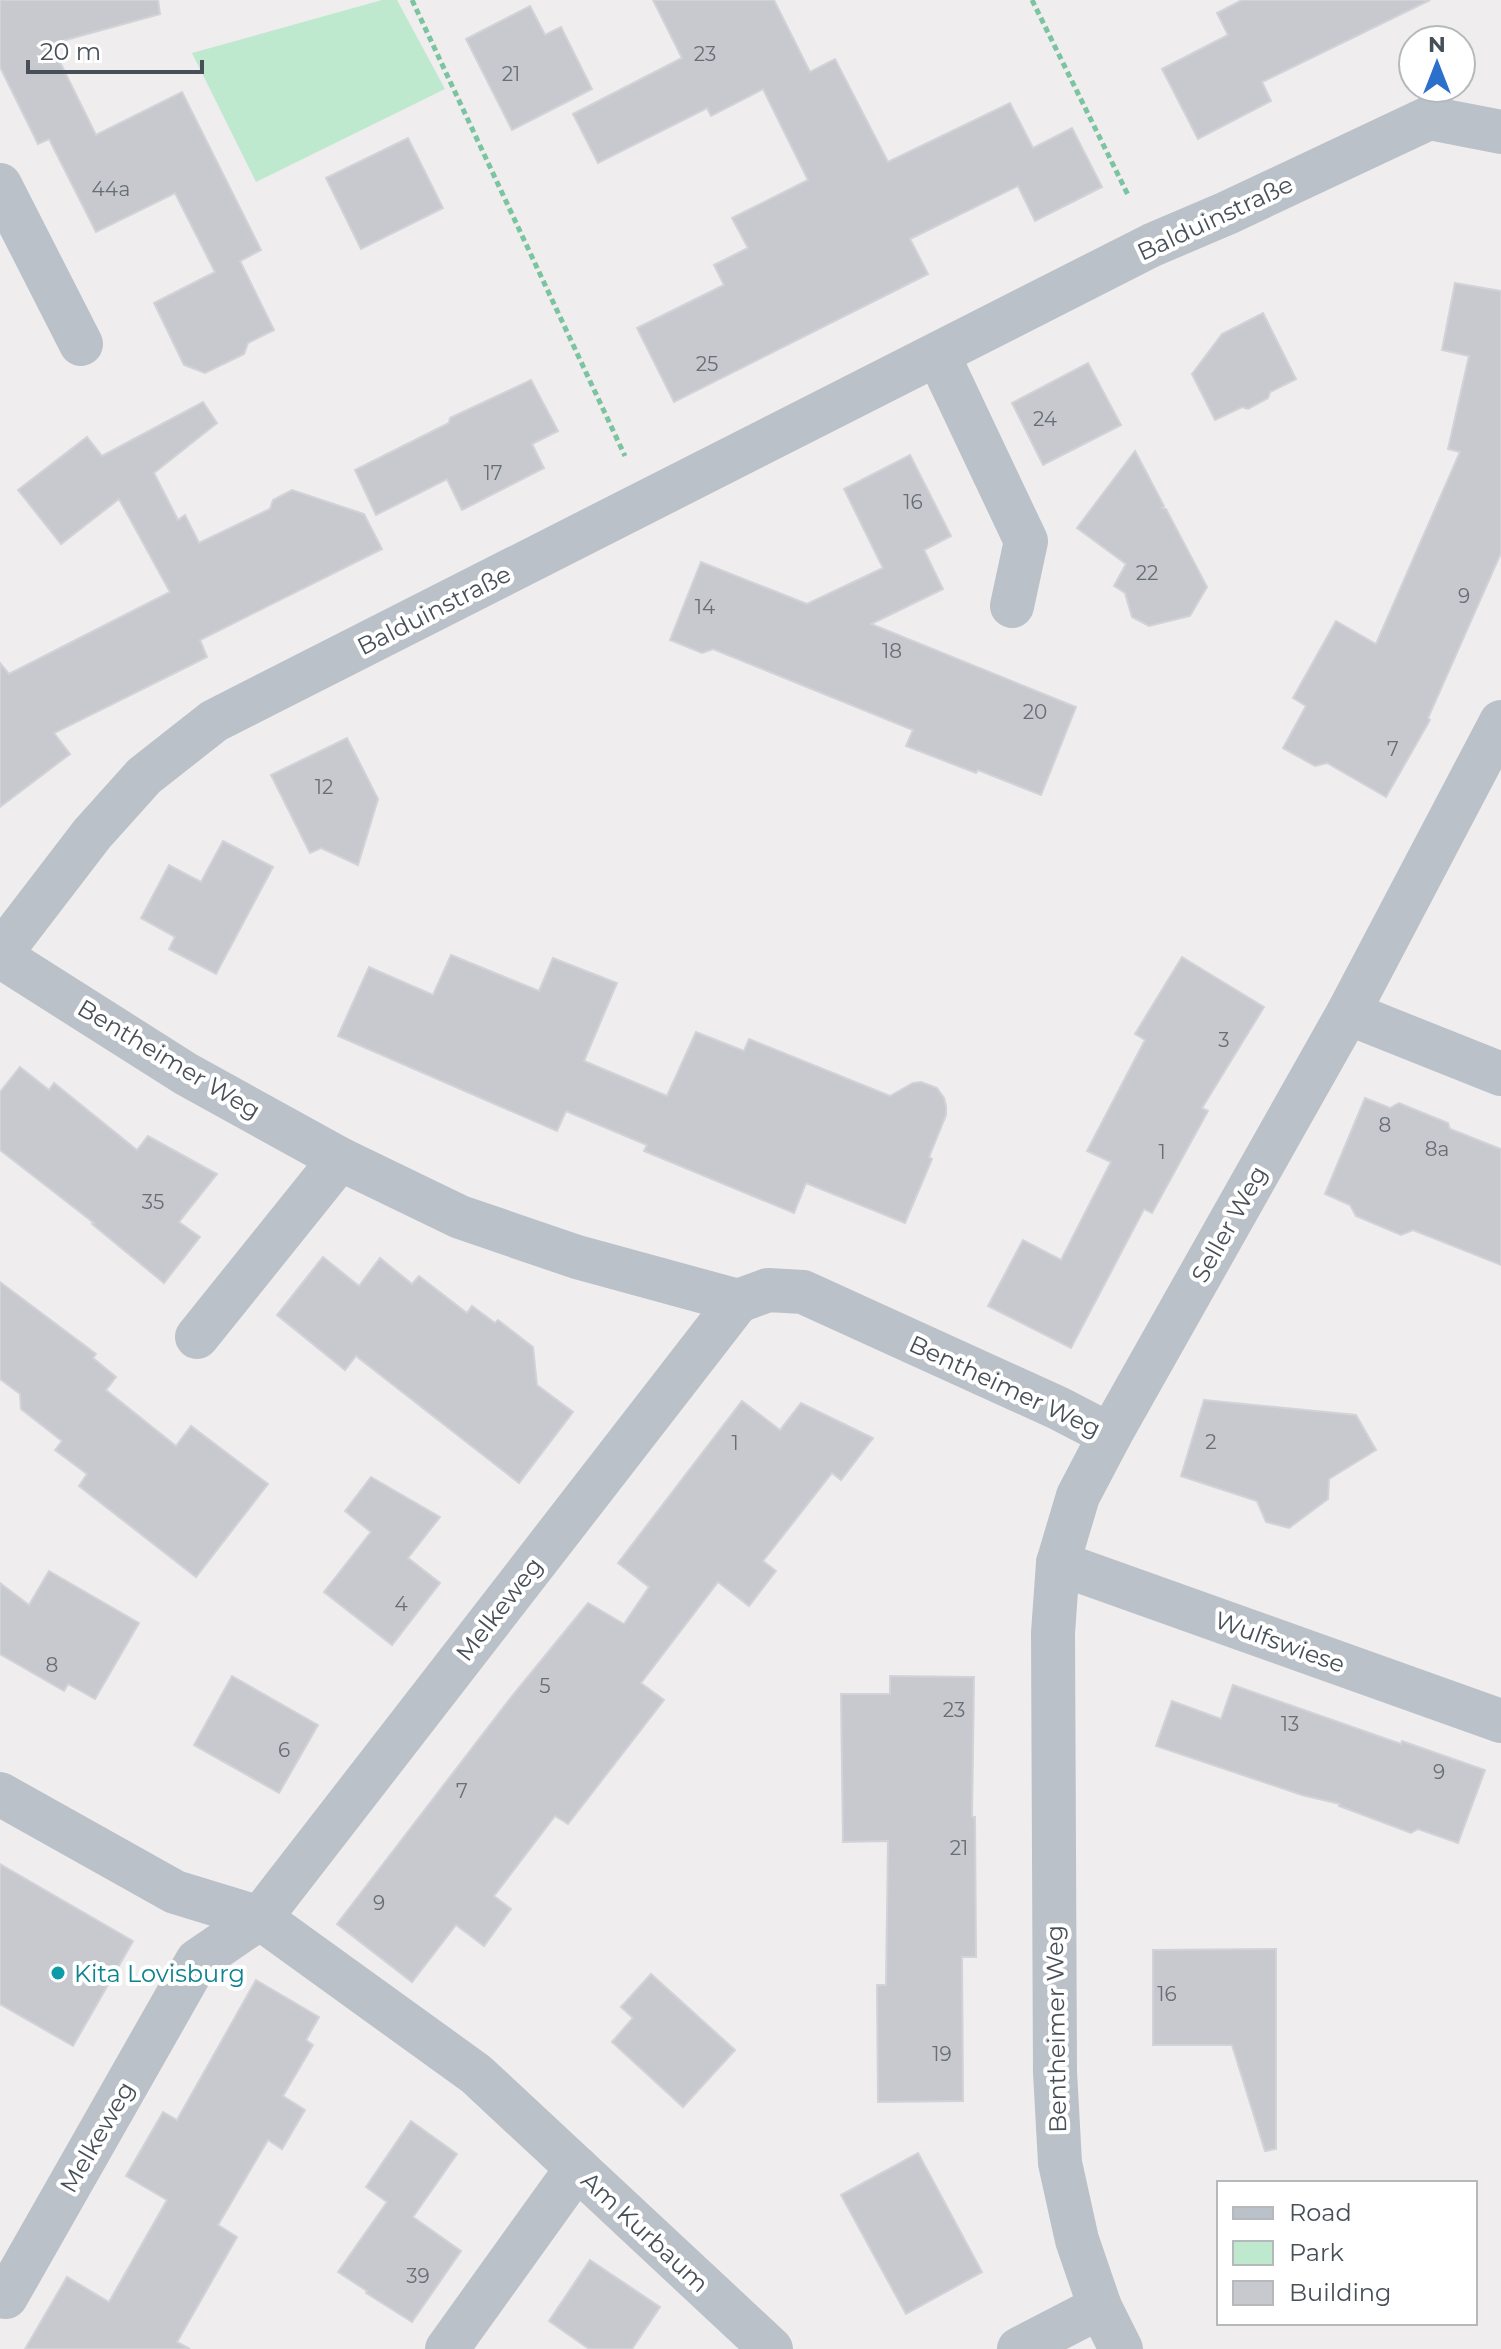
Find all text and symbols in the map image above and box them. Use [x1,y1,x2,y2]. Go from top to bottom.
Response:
scale bar [28,24,202,74]
north arrow [1397,24,1477,104]
text: N [1428,31,1446,58]
text: 20 m [40,37,101,66]
house number: 23 [694,42,716,66]
house number: 21 [502,62,520,86]
street label: Balduinstraße [1132,169,1298,267]
house number: 44a [92,177,130,201]
house number: 25 [696,352,718,376]
house number: 24 [1033,407,1057,431]
house number: 17 [484,461,503,485]
house number: 16 [903,490,923,514]
street label: Balduinstraße [352,559,516,661]
house number: 22 [1136,561,1158,585]
house number: 9 [1458,584,1470,608]
house number: 14 [695,595,715,619]
house number: 18 [882,639,902,663]
house number: 20 [1023,700,1047,724]
house number: 7 [1387,737,1399,761]
house number: 12 [315,775,333,799]
street label: Bentheimer Weg [72,993,266,1125]
house number: 3 [1218,1028,1230,1052]
house number: 8 [1379,1113,1391,1137]
house number: 8a [1425,1137,1449,1161]
house number: 1 [1158,1140,1166,1164]
street label: Seller Weg [1185,1161,1273,1287]
house number: 35 [142,1190,164,1214]
street label: Bentheimer Weg [905,1329,1105,1443]
house number: 2 [1205,1430,1217,1454]
house number: 1 [731,1431,739,1455]
street label: Melkeweg [450,1551,548,1667]
house number: 4 [394,1592,408,1616]
street label: Wulfswiese [1211,1605,1349,1679]
house number: 8 [46,1653,58,1677]
house number: 5 [539,1674,551,1698]
house number: 23 [943,1698,965,1722]
house number: 13 [1281,1712,1299,1736]
house number: 6 [278,1738,290,1762]
house number: 9 [1433,1760,1445,1784]
house number: 7 [456,1779,468,1803]
house number: 21 [950,1836,968,1860]
house number: 9 [373,1891,385,1915]
street label: Bentheimer Weg [1040,1925,1072,2133]
place label: Kita Lovisburg [74,1959,245,1988]
marker: Kita Lovisburg [49,1964,67,1982]
house number: 16 [1157,1982,1177,2006]
house number: 19 [932,2042,952,2066]
street label: Melkeweg [54,2076,140,2198]
street label: Am Kurbaum [575,2166,715,2298]
legend [1217,2181,1477,2325]
text: Road [1289,2198,1352,2227]
text: Park [1289,2238,1344,2267]
house number: 39 [406,2264,430,2288]
text: Building [1289,2278,1392,2307]

